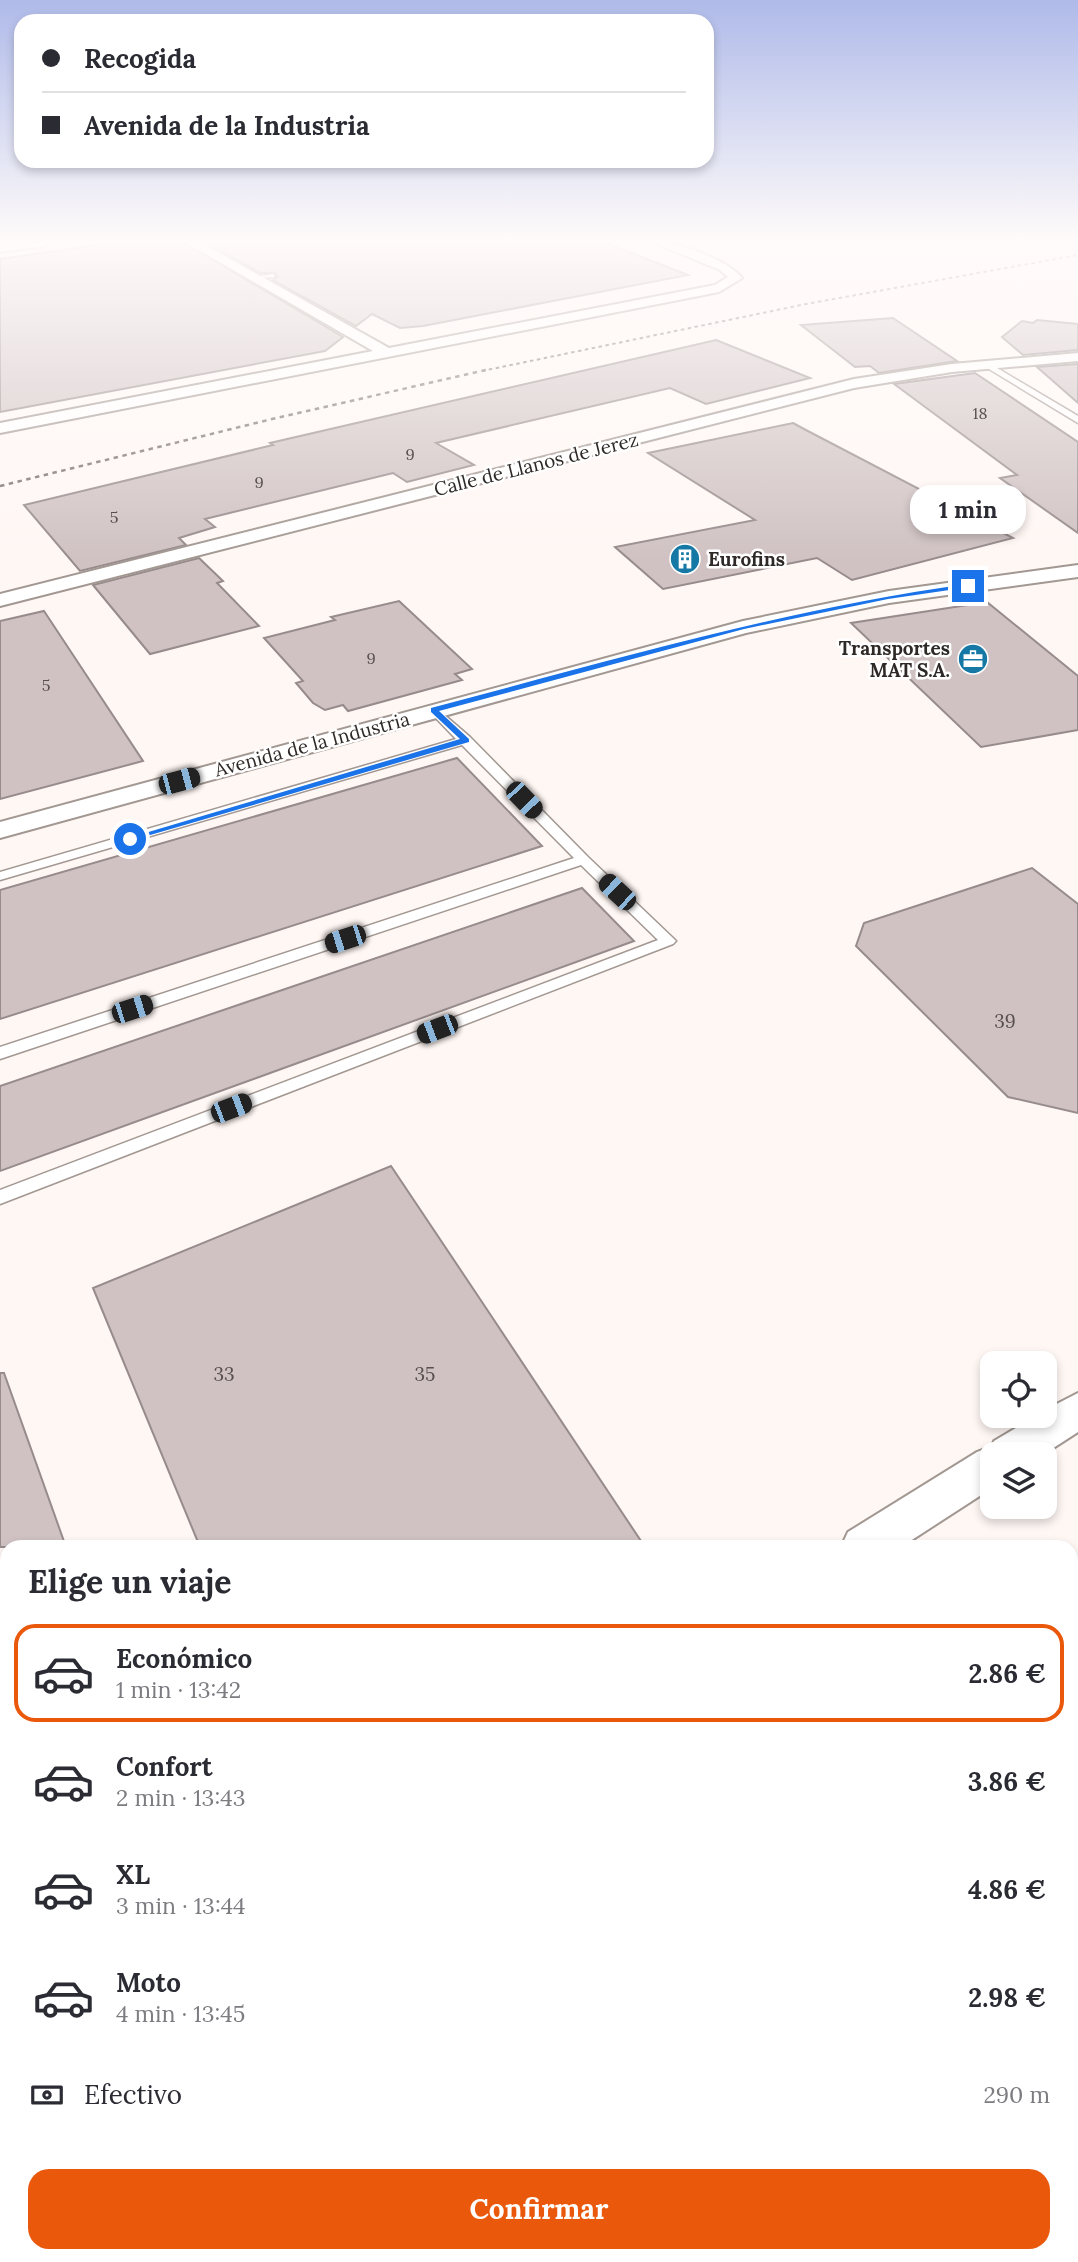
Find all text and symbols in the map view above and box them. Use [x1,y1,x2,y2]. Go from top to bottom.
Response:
text: Recogida [84,42,196,75]
text: Avenida de la Industria [84,109,370,142]
house number: 18 [973,403,987,423]
street label: Calle de Llanos de Jerez [431,427,641,501]
house number: 9 [405,444,415,464]
house number: 9 [254,472,264,492]
callout: 1 min [910,484,1026,534]
text: 1 min [939,495,997,524]
house number: 5 [110,507,118,527]
building icon: Eurofins [668,542,702,576]
place label: Eurofins [708,547,785,571]
route end [952,570,984,602]
place label: Transportes MAT S.A. [839,636,950,682]
office icon: Transportes MAT S.A. [956,642,990,676]
house number: 9 [366,648,376,668]
house number: 5 [42,675,50,695]
street label: Avenida de la Industria [211,706,412,782]
car [156,765,203,797]
car [502,778,547,822]
route start [114,823,146,855]
car [595,870,640,914]
car [322,923,369,955]
car [109,993,156,1025]
house number: 39 [994,1009,1016,1033]
car [414,1012,461,1046]
car [208,1091,255,1125]
map controls [980,1351,1057,1519]
button: locate [980,1351,1057,1428]
house number: 33 [213,1362,235,1386]
house number: 35 [415,1362,435,1386]
button: layers [980,1442,1057,1519]
text: Elige un viaje [28,1561,232,1602]
icon: car [32,1642,95,1705]
text: Económico [116,1642,252,1675]
text: 2.86 € [968,1657,1046,1690]
text: 1 min · 13:42 [116,1675,241,1704]
icon: car [32,1750,95,1813]
text: Confort [116,1750,213,1783]
text: 3.86 € [968,1765,1046,1798]
text: 2 min · 13:43 [116,1783,245,1812]
icon: car [32,1858,95,1921]
text: XL [116,1858,150,1891]
text: 4.86 € [968,1873,1046,1906]
text: 3 min · 13:44 [116,1891,246,1920]
icon: car [32,1966,95,2029]
text: Moto [116,1966,181,1999]
text: 2.98 € [968,1981,1046,2014]
text: 4 min · 13:45 [116,1999,245,2028]
icon: cash [28,2076,66,2114]
text: Efectivo [84,2078,182,2111]
text: 290 m [983,2080,1050,2109]
button: Confirmar [28,2169,1050,2249]

